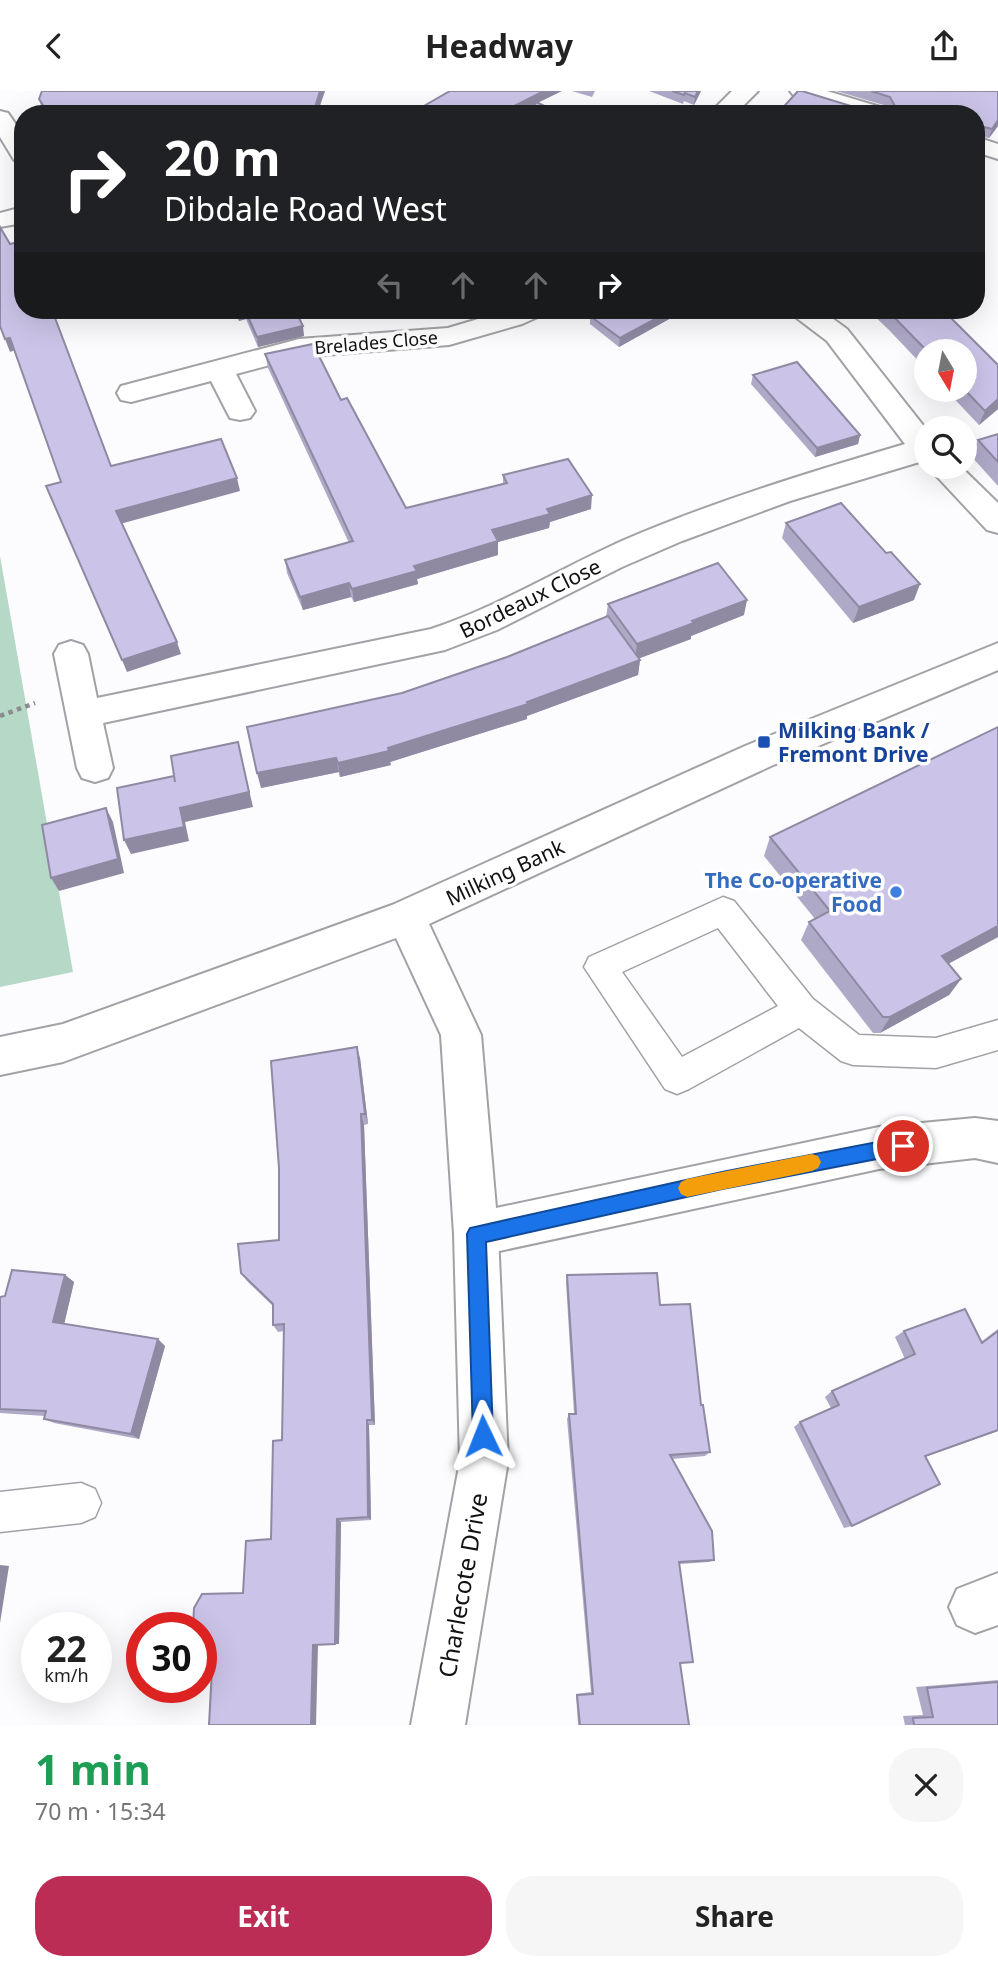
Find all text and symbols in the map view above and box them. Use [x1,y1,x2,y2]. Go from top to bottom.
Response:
text: Headway [425,24,573,67]
icon: back [35,27,73,65]
icon: share [925,27,963,65]
text: 20 m [164,124,281,190]
icon: right [49,133,140,224]
text: Dibdale Road West [164,187,447,230]
icon: left [371,266,409,304]
icon: ahead [444,266,482,304]
icon: ahead [517,266,555,304]
icon: right [590,266,628,304]
street label: Brelades Close [313,325,439,359]
north arrow [914,339,976,403]
map controls [914,339,977,479]
button: search [914,416,977,479]
street label: Bordeaux Close [455,552,605,644]
place label: Milking Bank / Fremont Drive [778,716,930,768]
marker: Milking Bank / Fremont Drive [756,734,772,750]
street label: Milking Bank [441,832,569,912]
place label: The Co-operative Food [705,866,882,918]
marker: The Co-operative Food [888,884,904,900]
pin [873,1116,933,1176]
icon: arrive [884,1127,922,1165]
position arrow [446,1399,520,1473]
street label: Charlecote Drive [430,1490,494,1680]
speed limit sign: 30 [126,1612,217,1703]
text: 22 [46,1625,87,1672]
text: km/h [44,1663,89,1687]
text: 1 min [35,1740,151,1797]
button: close [889,1748,963,1822]
text: 70 m · 15:34 [35,1795,166,1827]
button: Exit [35,1876,492,1956]
button: Share [506,1876,963,1956]

